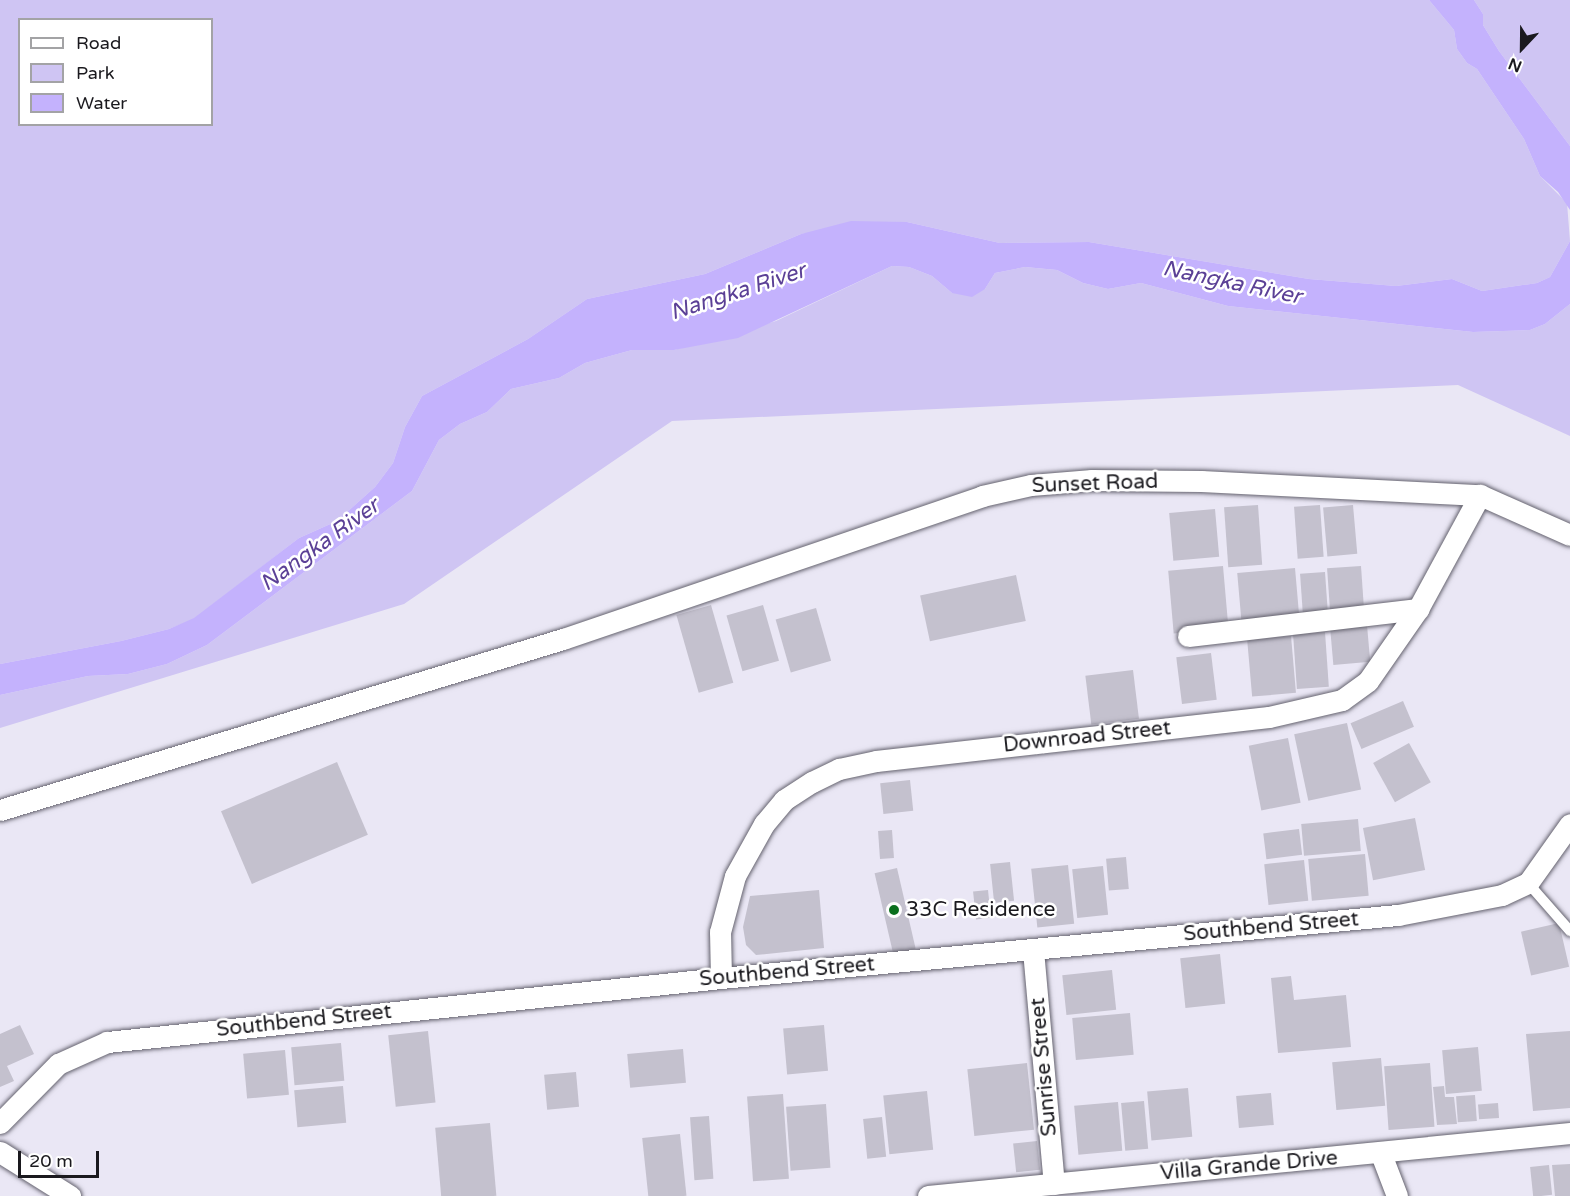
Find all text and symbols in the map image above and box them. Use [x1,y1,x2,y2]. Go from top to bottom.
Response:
legend [18,18,213,126]
north arrow [1492,18,1552,78]
text: Road [76,32,121,54]
text: N [1506,53,1525,76]
text: Park [76,62,114,84]
text: Water [76,92,127,114]
water label: Nangka River [1160,255,1304,311]
water label: Nangka River [667,258,809,326]
street label: Sunset Road [1031,469,1159,499]
water label: Nangka River [255,493,385,597]
street label: Downroad Street [1002,716,1172,758]
place label: 33C Residence [906,897,1055,923]
marker: 33C Residence [887,903,901,917]
street label: Southbend Street [1182,907,1360,947]
street label: Southbend Street [698,952,876,992]
street label: Sunrise Street [1025,997,1063,1137]
street label: Southbend Street [215,999,393,1043]
scale bar [21,1139,102,1177]
street label: Villa Grande Drive [1159,1146,1339,1186]
text: 20 m [29,1150,73,1172]

